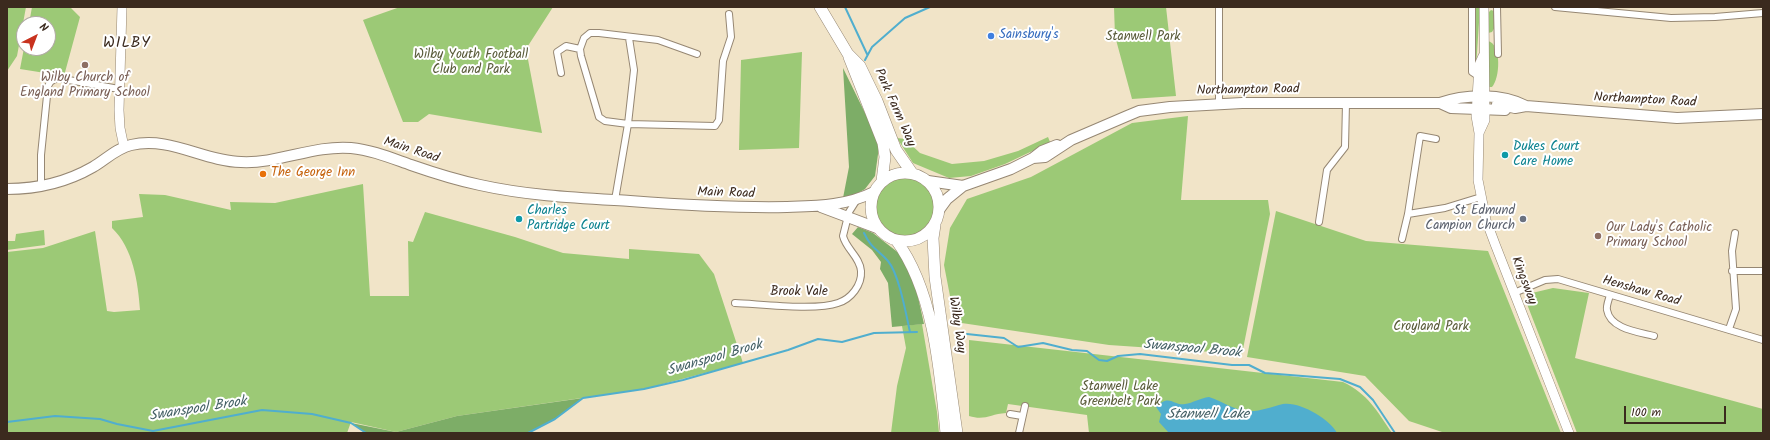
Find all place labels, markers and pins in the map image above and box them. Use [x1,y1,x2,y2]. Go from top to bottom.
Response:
place label: Sainsbury's [999,28,1058,44]
marker: Sainsbury's [986,31,996,41]
marker: Wilby Church of England Primary School [80,60,90,70]
place label: Wilby Church of England Primary School [20,71,150,102]
place label: Dukes Court Care Home [1513,140,1580,171]
marker: Dukes Court Care Home [1500,150,1510,160]
place label: The George Inn [271,166,355,182]
marker: The George Inn [258,169,268,179]
place label: Charles Partridge Court [527,204,610,235]
place label: St Edmund Campion Church [1425,204,1515,235]
marker: Charles Partridge Court [514,214,524,224]
marker: St Edmund Campion Church [1518,214,1528,224]
place label: Our Lady's Catholic Primary School [1606,221,1712,252]
marker: Our Lady's Catholic Primary School [1593,231,1603,241]

